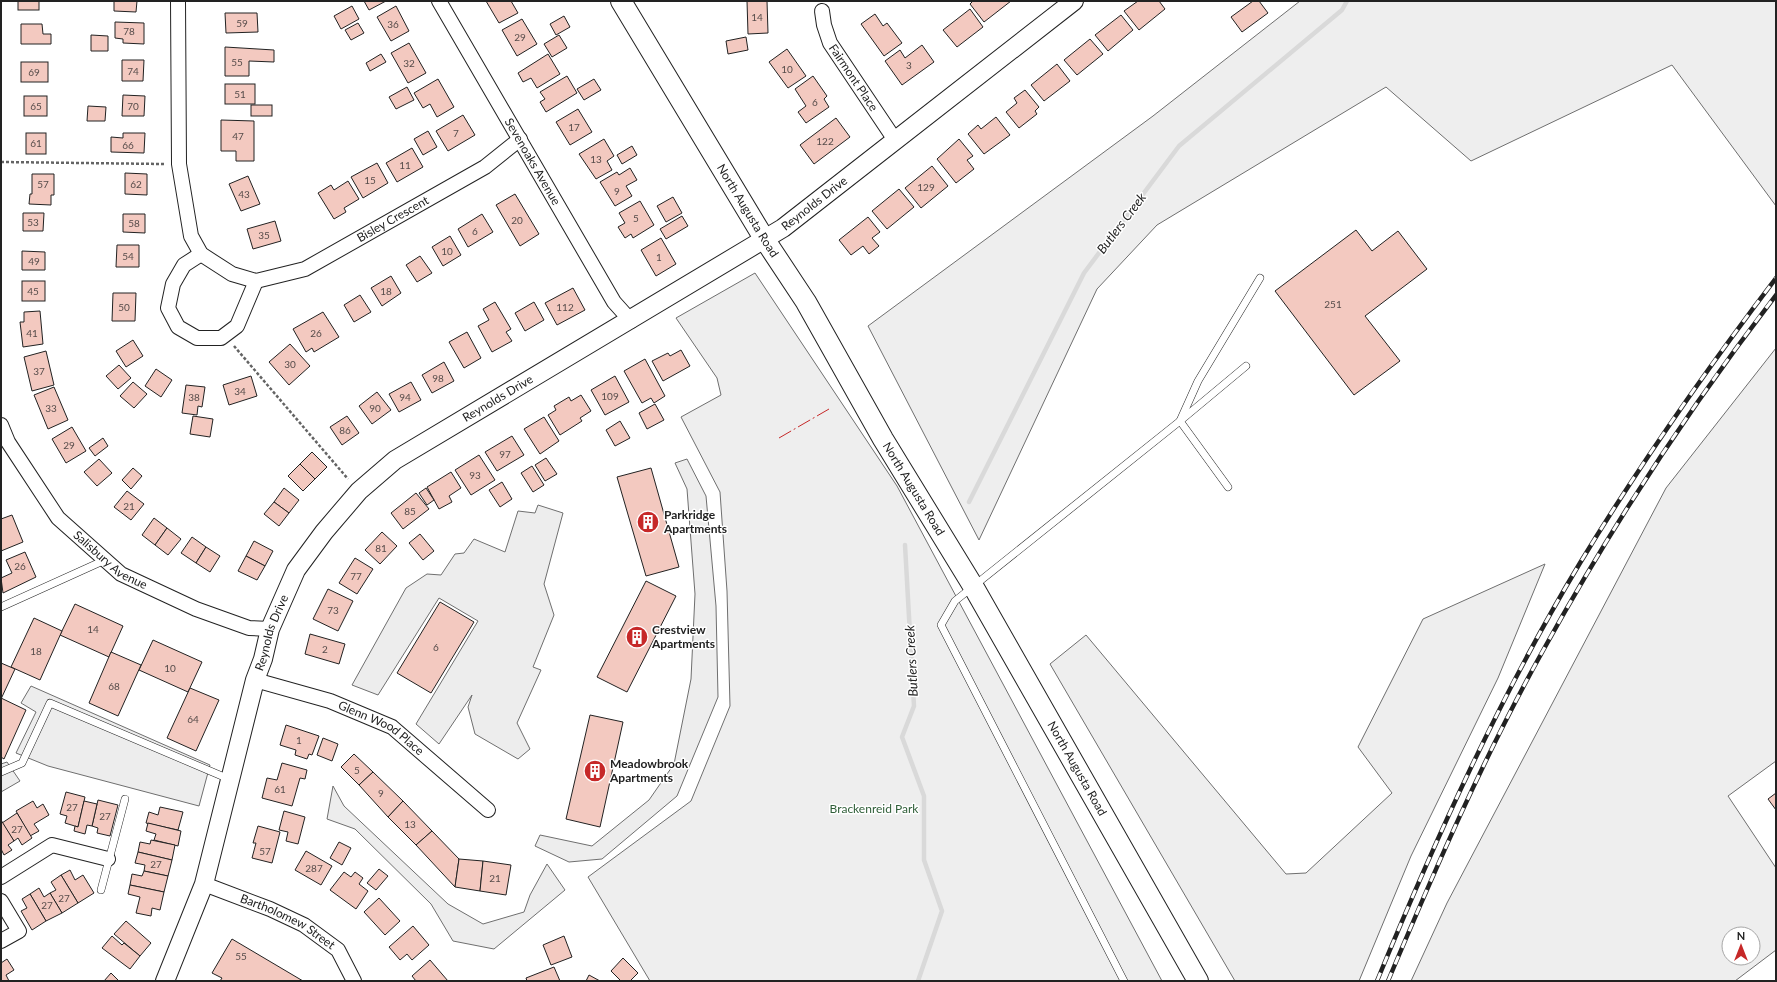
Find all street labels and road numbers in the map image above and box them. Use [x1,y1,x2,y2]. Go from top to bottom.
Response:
street label: Fairmont Place [826,41,882,114]
street label: Sevenoaks Avenue [502,115,564,208]
street label: North Augusta Road [714,161,782,260]
street label: Reynolds Drive [778,173,850,234]
street label: Bisley Crescent [354,192,432,245]
street label: Reynolds Drive [460,371,536,425]
street label: North Augusta Road [880,439,948,538]
street label: Salisbury Avenue [70,527,150,592]
street label: Reynolds Drive [251,592,291,673]
street label: Glenn Wood Place [336,697,427,758]
street label: North Augusta Road [1045,718,1110,818]
street label: Bartholomew Street [238,890,339,953]

